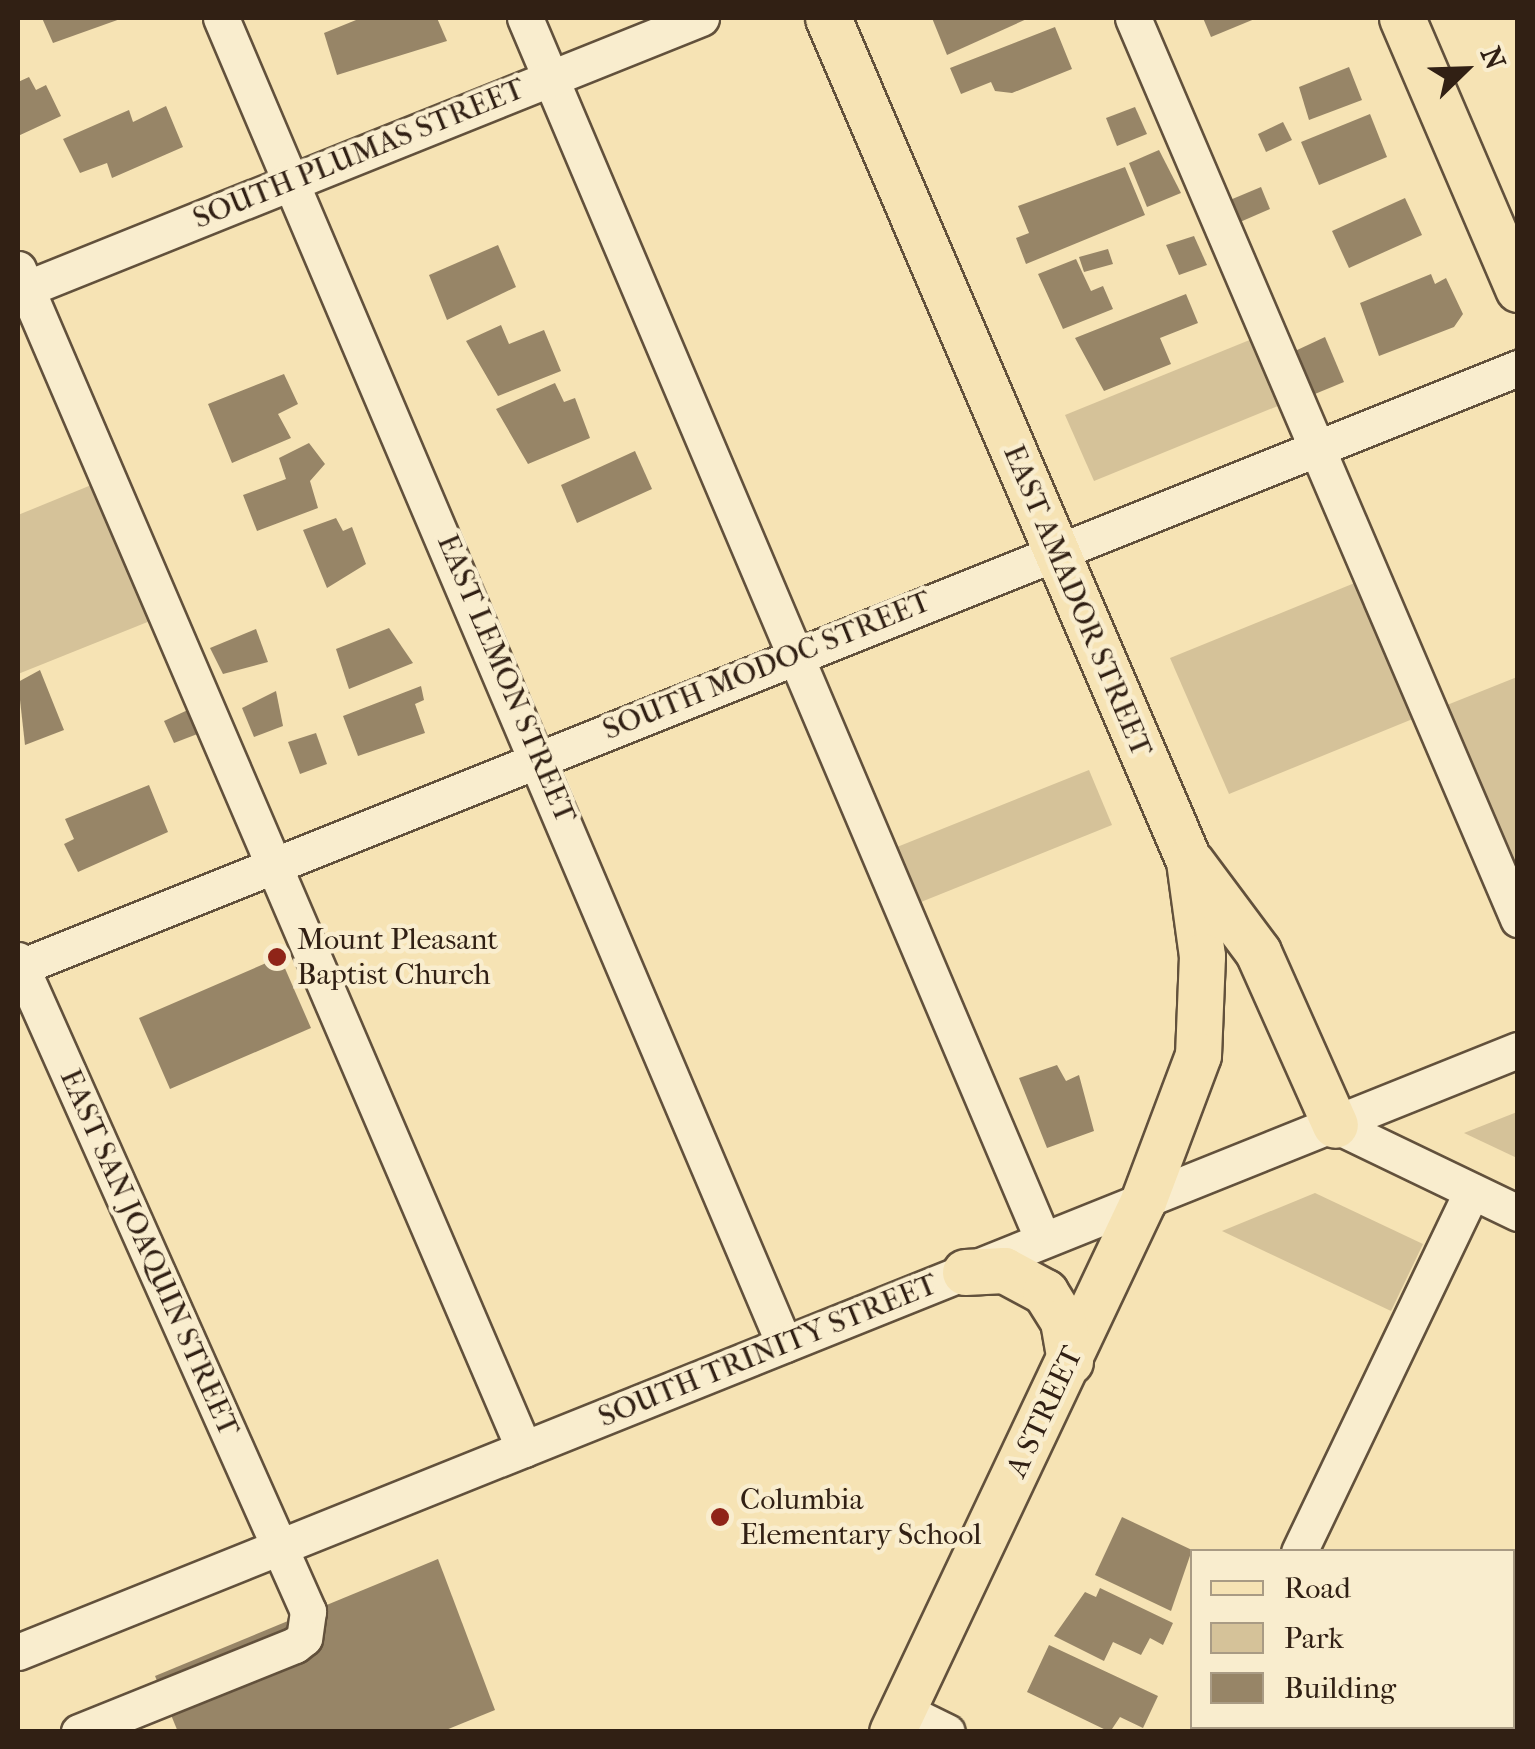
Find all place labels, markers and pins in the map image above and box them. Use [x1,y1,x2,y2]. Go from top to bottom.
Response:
place label: Mount Pleasant Baptist Church [297,922,498,992]
marker: Mount Pleasant Baptist Church [266,946,288,968]
place label: Columbia Elementary School [740,1482,982,1552]
marker: Columbia Elementary School [709,1506,731,1528]

